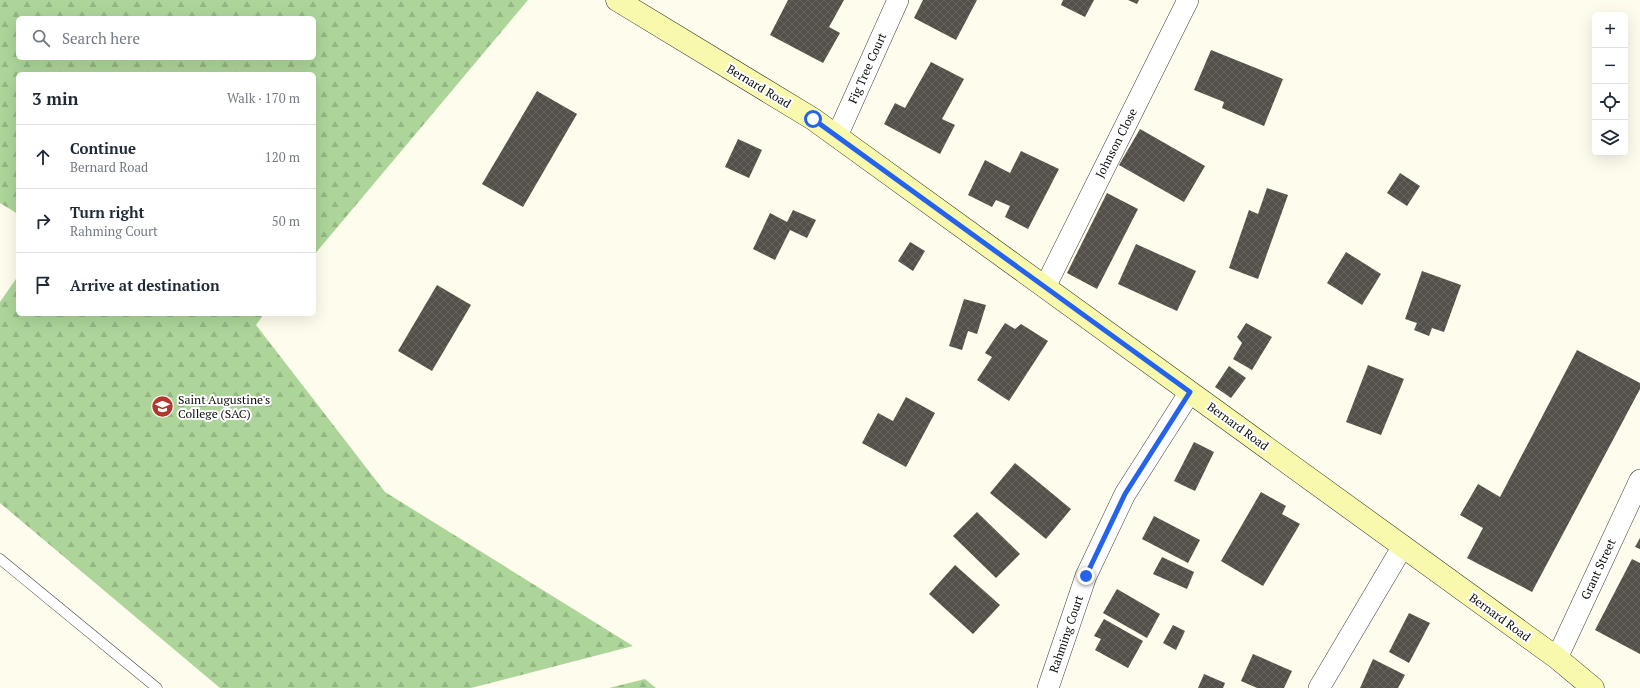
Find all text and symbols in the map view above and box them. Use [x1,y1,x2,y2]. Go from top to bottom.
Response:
map controls [1592,12,1628,156]
button: + [1592,12,1628,48]
search box [16,16,316,60]
icon: search [30,27,52,49]
text: Search here [62,28,140,48]
street label: Fig Tree Court [845,30,890,106]
button: − [1592,48,1628,84]
street label: Bernard Road [724,61,794,111]
button: locate [1592,84,1628,120]
text: 3 min [32,87,79,110]
text: Walk · 170 m [227,89,300,107]
street label: Johnson Close [1092,106,1140,180]
route start [804,110,822,128]
button: layers [1592,120,1628,156]
text: Continue [70,138,136,158]
icon: ahead [32,146,54,168]
text: 120 m [265,148,300,166]
text: Bernard Road [70,158,148,176]
text: Turn right [70,202,145,222]
icon: right [32,210,54,232]
text: 50 m [272,212,300,230]
text: Rahming Court [70,222,158,240]
icon: arrive [32,274,54,296]
text: Arrive at destination [70,275,220,295]
place label: Saint Augustine's College (SAC) [178,392,270,421]
school or university icon: Saint Augustine's College (SAC) [149,393,175,419]
street label: Bernard Road [1204,399,1272,453]
street label: Grant Street [1577,536,1619,602]
route end [1077,567,1095,585]
street label: Bernard Road [1466,590,1534,644]
street label: Rahming Court [1046,593,1086,675]

